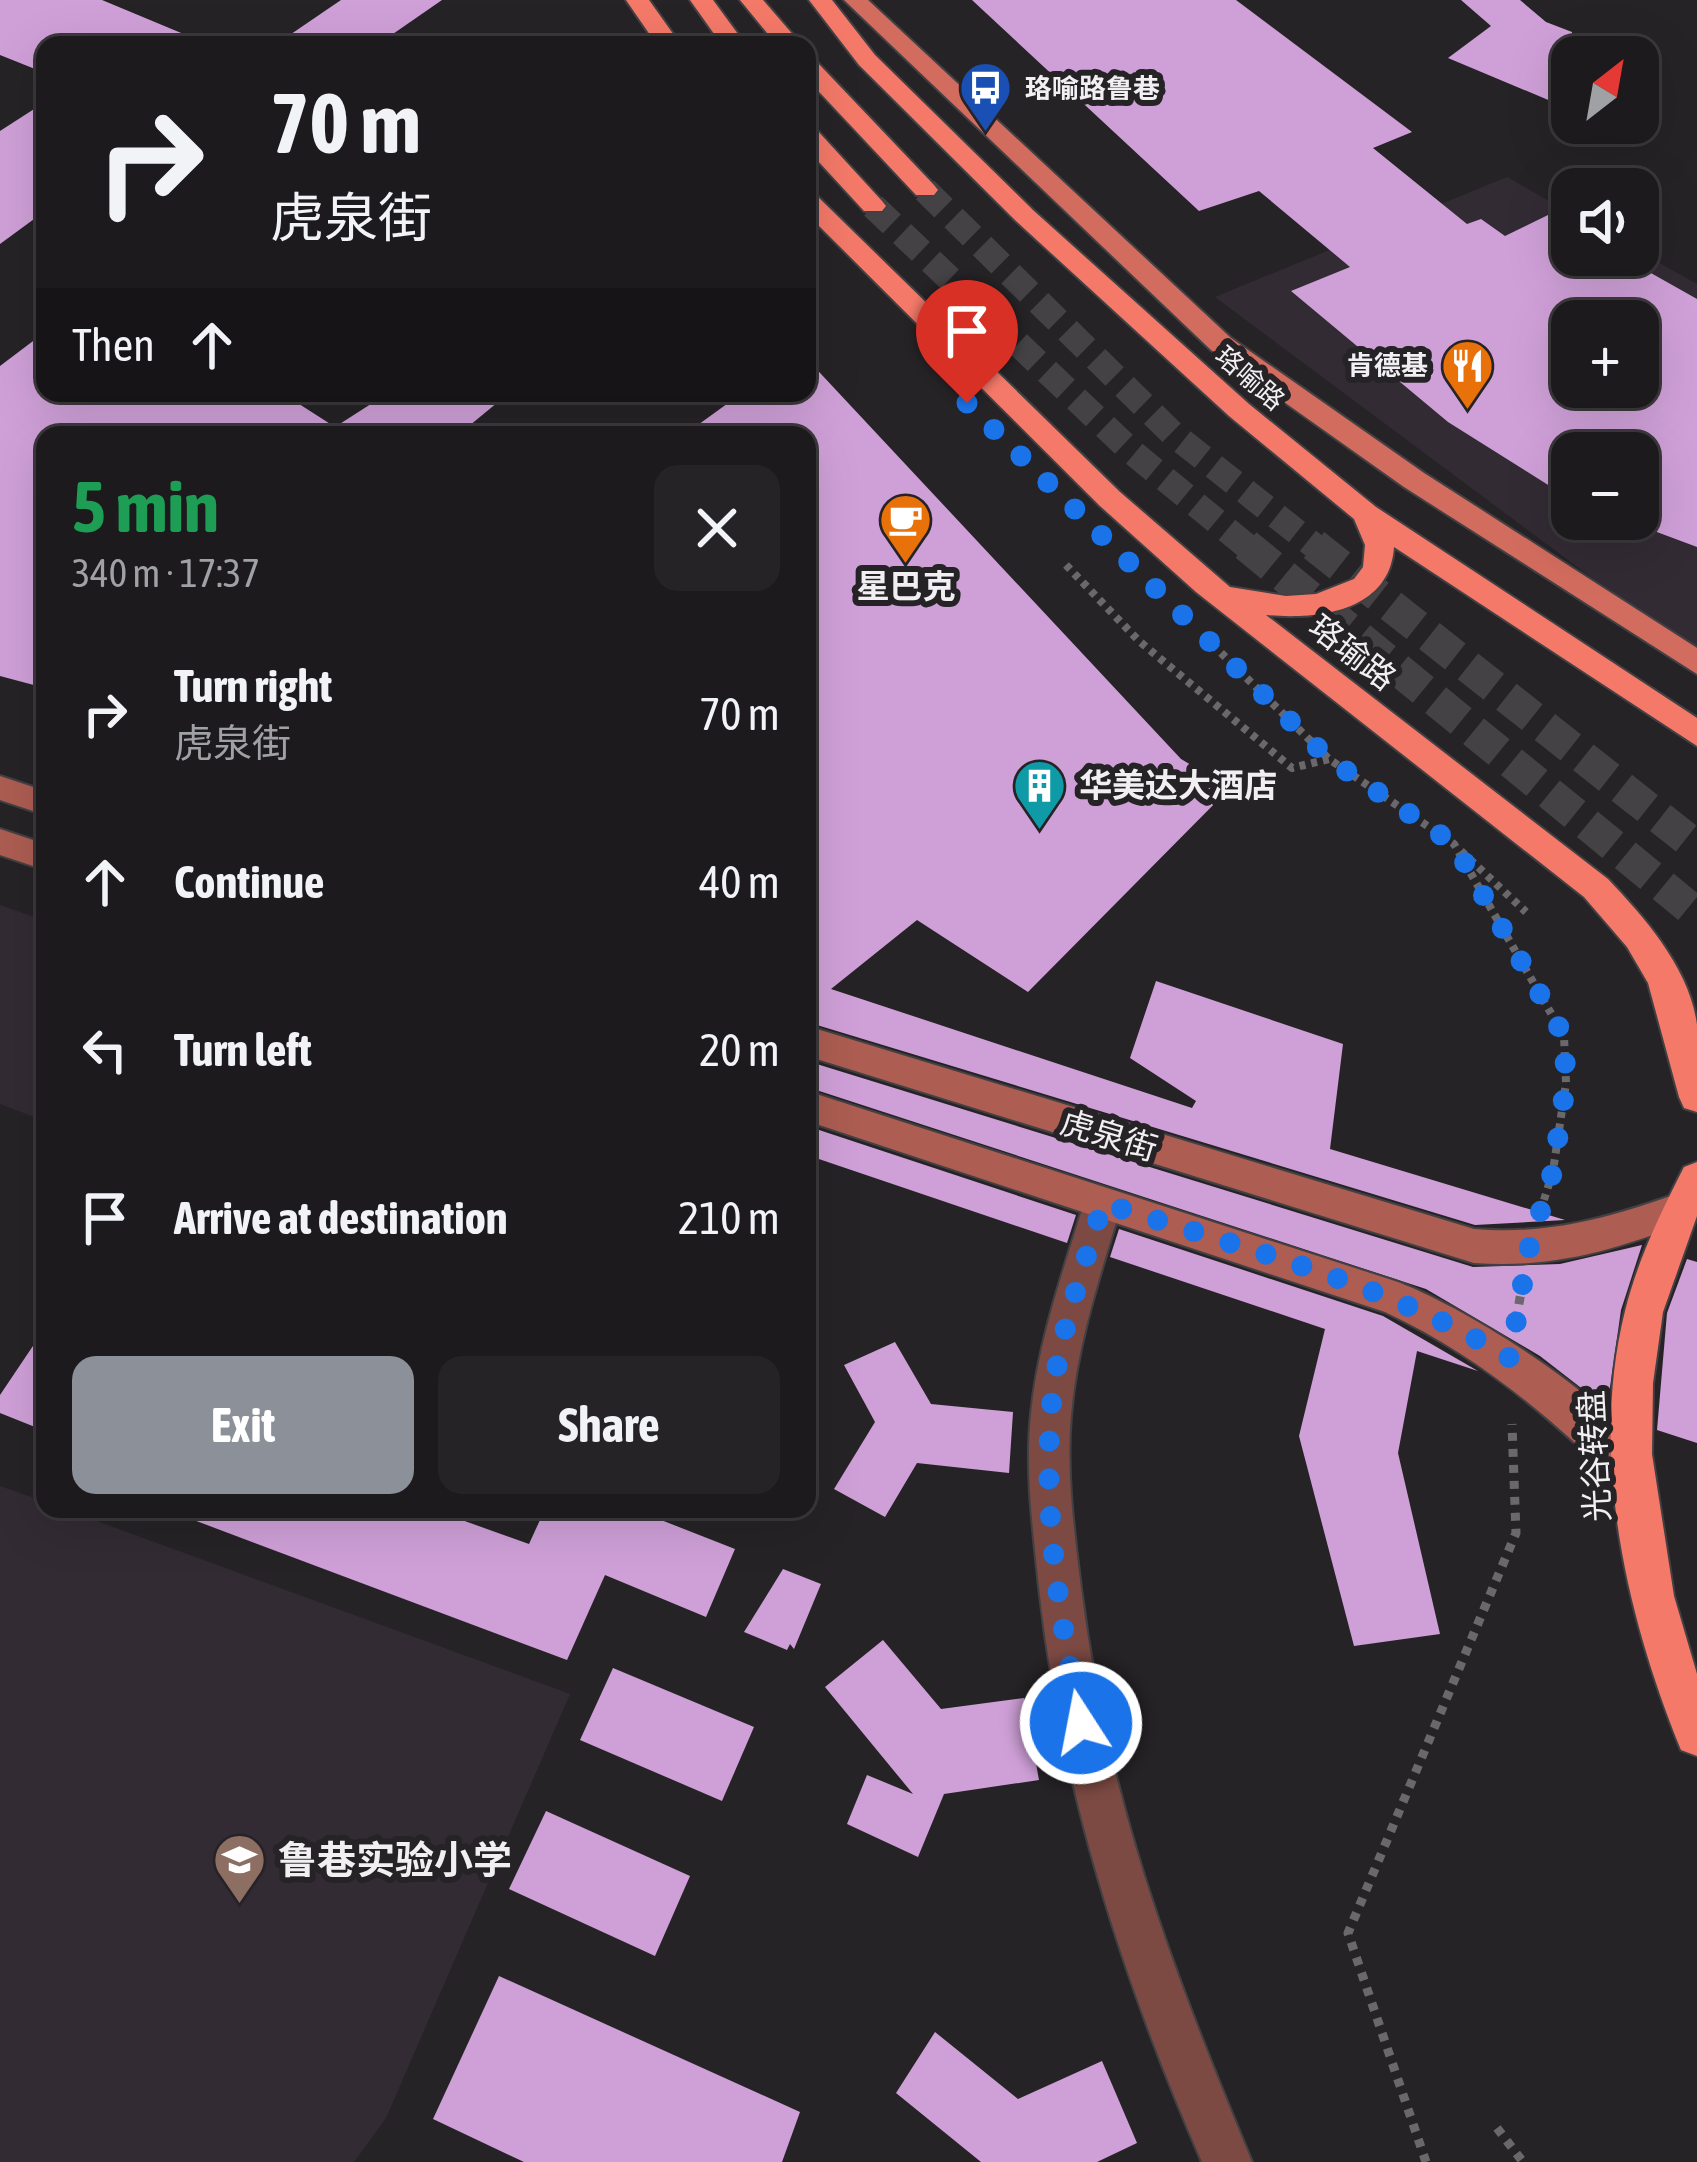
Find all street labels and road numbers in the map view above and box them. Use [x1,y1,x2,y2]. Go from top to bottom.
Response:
street label: 珞喻路 [1209,340,1291,416]
street label: 珞瑜路 [1302,607,1404,697]
street label: 虎泉街 [1056,1102,1162,1168]
street label: 光谷转盘 [1572,1389,1616,1523]

